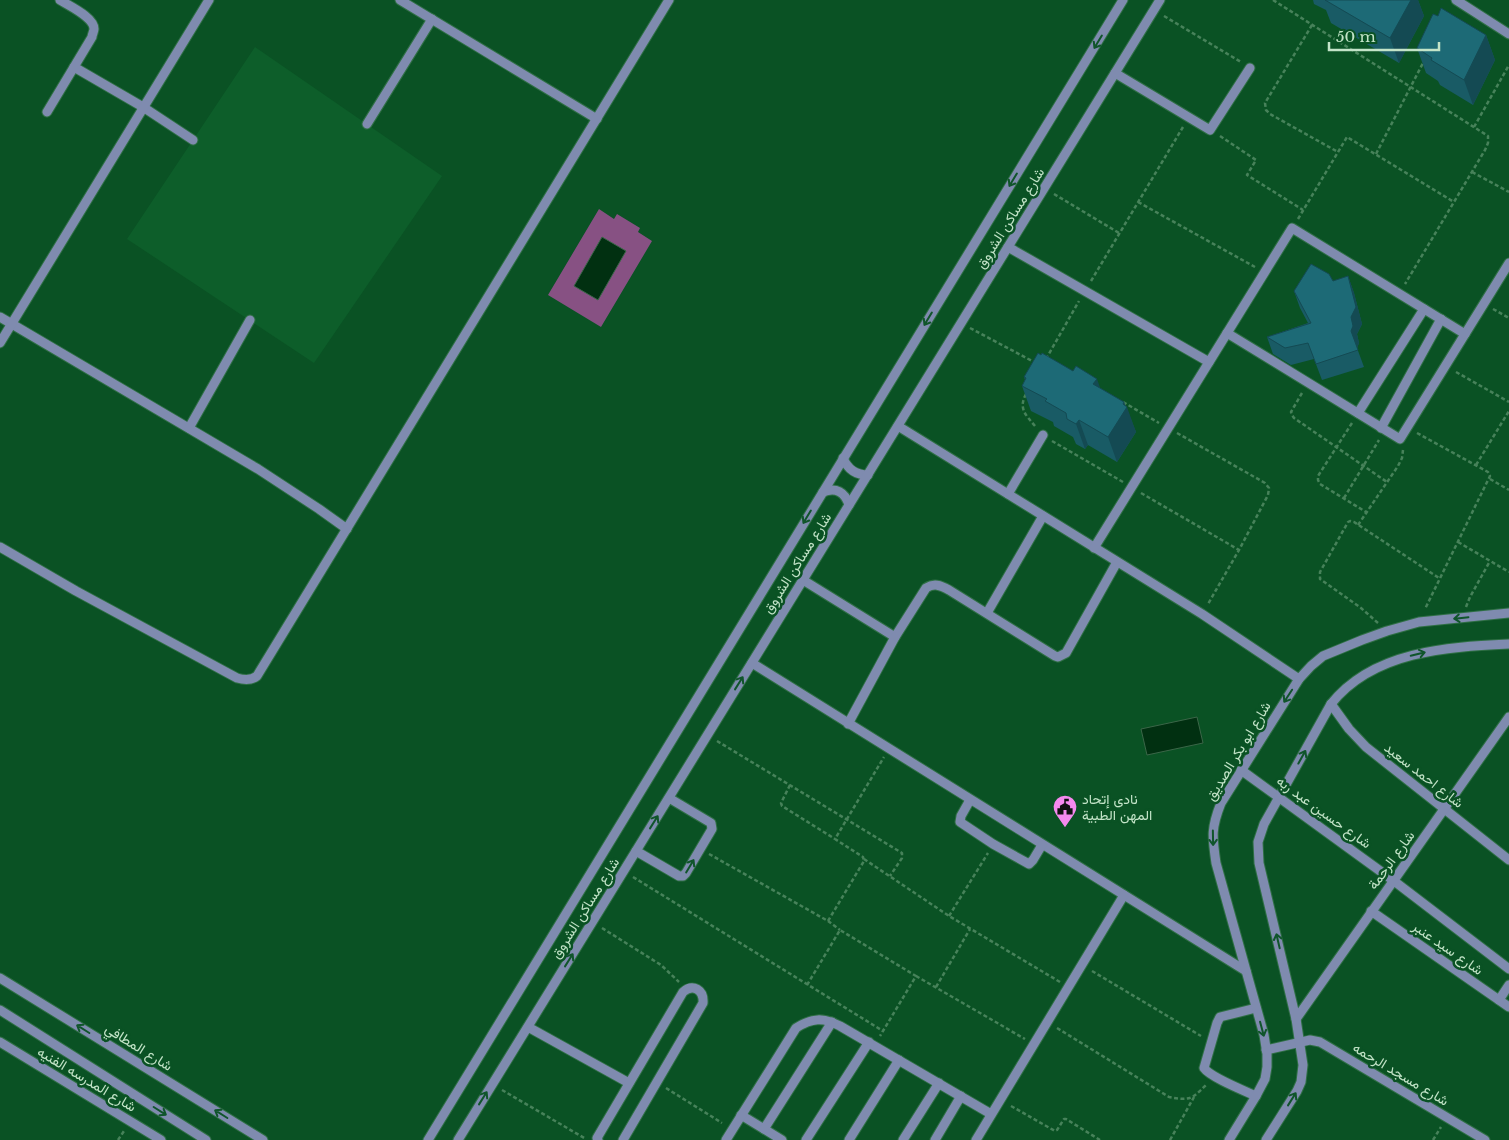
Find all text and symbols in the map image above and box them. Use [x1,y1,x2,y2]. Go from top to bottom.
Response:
scale bar [1329,20,1439,52]
text: 50 m [1336,27,1376,46]
one-way arrow [1093,34,1103,48]
street label: شارع مساكن الشروق [972,164,1050,273]
one-way arrow [1008,173,1018,187]
one-way arrow [923,311,933,325]
street label: شارع مساكن الشروق [759,509,837,618]
one-way arrow [802,510,812,524]
one-way arrow [1453,613,1469,623]
one-way arrow [1409,649,1425,658]
one-way arrow [735,677,745,691]
one-way arrow [1283,689,1293,703]
street label: شارع ابو بكر الصديق [1201,698,1276,805]
street label: شارع احمد سعيد [1379,738,1467,813]
one-way arrow [1297,750,1307,764]
street label: شارع حسين عبد ربه [1272,772,1375,854]
place label: نادى إتحاد المهن الطبية [1082,790,1152,824]
public building icon: نادى إتحاد المهن الطبية [1052,794,1078,828]
one-way arrow [649,815,659,829]
street label: شارع الرحمة [1364,827,1420,894]
one-way arrow [1208,830,1218,846]
street label: شارع مساكن الشروق [547,854,625,963]
one-way arrow [686,860,696,874]
street label: شارع سيد عنبر [1407,917,1487,981]
one-way arrow [1273,934,1282,950]
one-way arrow [564,954,574,968]
street label: شارع المطافي [100,1019,176,1077]
one-way arrow [1257,1020,1267,1036]
one-way arrow [76,1024,90,1034]
street label: شارع مسجد الرحمه [1349,1038,1452,1111]
street label: شارع المدرسه الفنيه [33,1042,140,1117]
one-way arrow [479,1092,489,1106]
one-way arrow [1287,1092,1297,1106]
one-way arrow [152,1106,166,1116]
one-way arrow [215,1109,229,1119]

